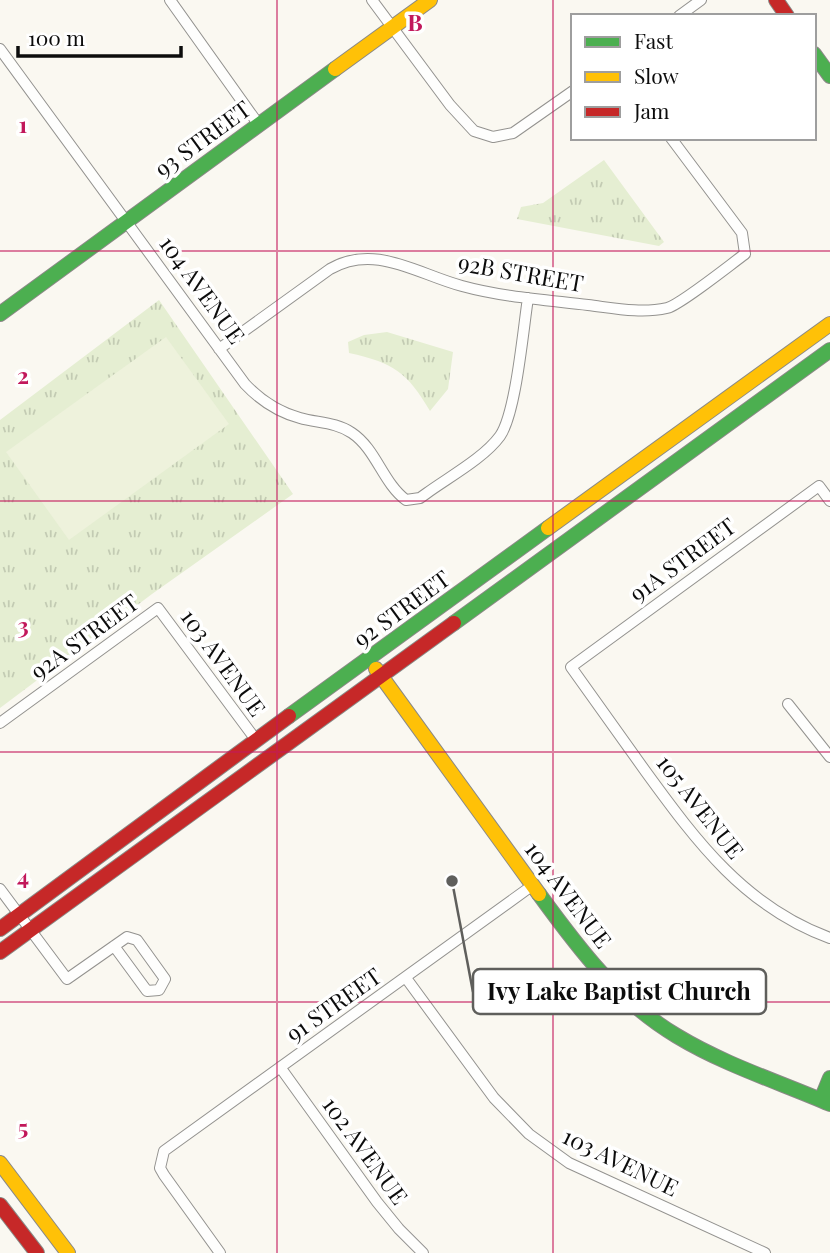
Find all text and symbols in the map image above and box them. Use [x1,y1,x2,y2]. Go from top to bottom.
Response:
text: B [407,6,423,37]
scale bar [18,14,180,58]
legend [571,14,816,140]
text: 100 m [28,23,85,51]
text: Fast [634,26,673,54]
text: Slow [634,61,679,89]
street label: 93 STREET [148,93,256,183]
text: Jam [633,96,670,124]
text: 1 [19,108,28,139]
street label: 104 AVENUE [153,229,253,349]
street label: 92B STREET [456,246,586,298]
text: 2 [17,359,29,390]
street label: 91A STREET [623,510,741,608]
street label: 92 STREET [346,562,456,654]
street label: 92A STREET [24,586,144,686]
street label: 103 AVENUE [175,602,273,722]
text: 3 [17,609,29,640]
street label: 105 AVENUE [651,748,751,864]
street label: 104 AVENUE [519,834,619,954]
text: 4 [17,860,29,891]
street label: 91 STREET [279,960,387,1048]
callout: Ivy Lake Baptist Church [473,969,766,1014]
text: Ivy Lake Baptist Church [487,974,751,1006]
street label: 102 AVENUE [316,1090,416,1210]
text: 5 [18,1111,28,1142]
street label: 103 AVENUE [558,1120,684,1202]

